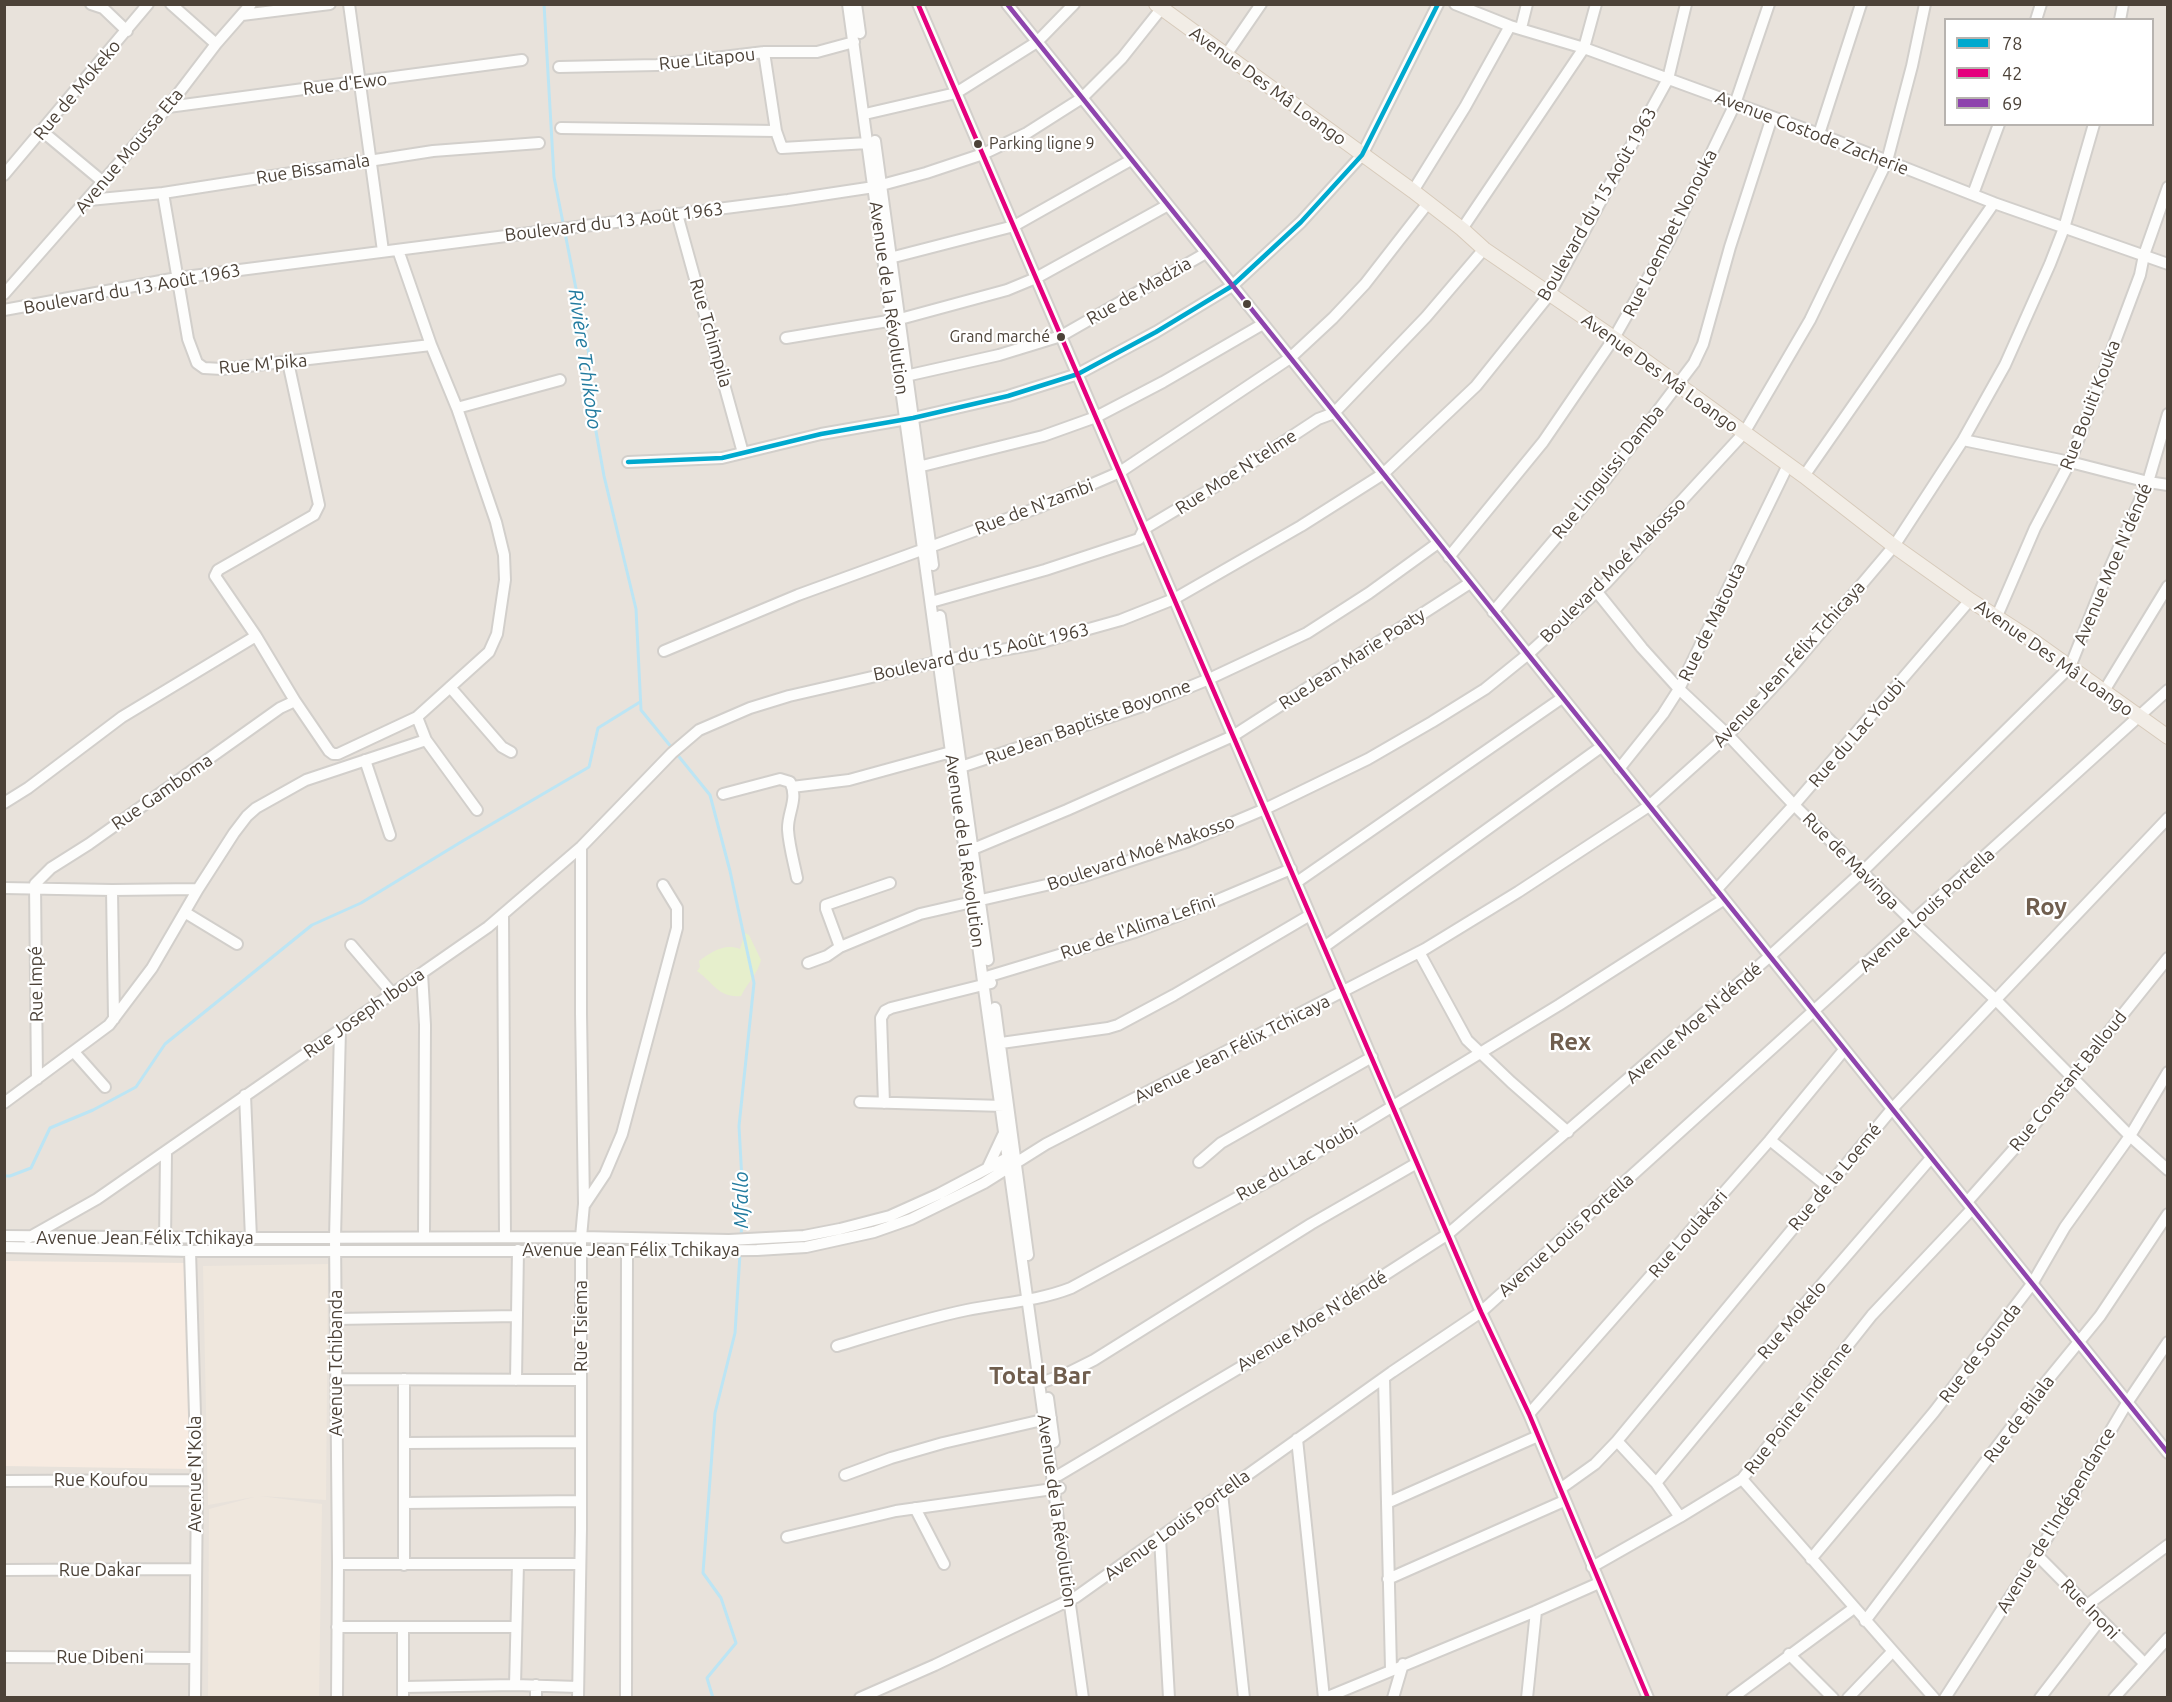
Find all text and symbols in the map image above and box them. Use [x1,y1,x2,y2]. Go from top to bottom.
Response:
legend [1944,18,2154,126]
street label: Avenue Des Mâ Loango [1185,22,1351,150]
text: 78 [2002,33,2022,53]
street label: Rue de Mokeko [29,35,125,145]
street label: Rue Litapou [658,43,756,75]
text: 42 [2002,63,2022,83]
street label: Rue d'Ewo [302,68,388,100]
street label: Avenue Moussa Eta [70,84,188,218]
street label: Avenue Costode Zacherie [1712,86,1912,180]
text: 69 [2002,93,2022,113]
street label: Boulevard du 15 Août 1963 [1533,103,1661,305]
place label: Parking ligne 9 [989,134,1095,154]
marker: Parking ligne 9 [972,138,984,150]
street label: Rue Loembet Nonouka [1618,146,1722,320]
street label: Rue Bissamala [255,149,371,189]
street label: Boulevard du 13 Août 1963 [503,198,725,246]
street label: Avenue de la Révolution [865,200,913,396]
street label: Rue de Madzia [1083,252,1195,330]
street label: Boulevard du 13 Août 1963 [22,259,242,319]
street label: Rue Tchimpila [685,276,737,390]
water label: Rivière Tchikobo [563,287,607,431]
unlabelled marker [1241,298,1253,310]
street label: Avenue Des Mâ Loango [1577,309,1743,437]
place label: Grand marché [949,327,1050,347]
marker: Grand marché [1055,331,1067,343]
street label: Rue Bouiti Kouka [2055,337,2125,473]
street label: Rue M'pika [218,349,308,379]
street label: Rue Linguissi Damba [1547,401,1669,543]
street label: Rue Moe N'telme [1171,425,1301,519]
street label: Rue de N'zambi [972,474,1096,540]
street label: Avenue Moe N'déndé [2069,480,2157,648]
street label: Boulevard Moé Makosso [1536,493,1690,647]
street label: Rue de Matouta [1674,559,1750,685]
street label: Avenue Jean Félix Tchicaya [1709,576,1869,752]
street label: Avenue Des Mâ Loango [1971,595,2137,721]
street label: RueJean Marie Poaty [1275,604,1429,714]
street label: Boulevard du 15 Août 1963 [871,619,1091,685]
street label: Rue du Lac Youbi [1804,674,1910,792]
street label: RueJean Baptiste Boyonne [982,675,1194,769]
street label: Rue Gamboma [107,749,217,835]
street label: Avenue de la Révolution [941,753,989,949]
street label: Rue de Mavinga [1798,808,1904,914]
street label: Boulevard Moé Makosso [1044,811,1238,895]
street label: Avenue Louis Portella [1855,844,1999,976]
street label: Rue de l'Alima Lefini [1058,890,1218,964]
district label: Roy [2025,893,2067,921]
street label: Rue Impé [25,946,47,1022]
street label: Avenue Moe N'déndé [1621,958,1767,1088]
street label: Rue Joseph Iboua [299,963,429,1063]
street label: Avenue Jean Félix Tchicaya [1131,990,1333,1108]
street label: Rue Constant Balloud [2005,1006,2131,1156]
district label: Rex [1549,1028,1591,1056]
street label: Rue du Lac Youbi [1232,1118,1362,1206]
street label: Rue de la Loemé [1784,1119,1886,1235]
street label: Avenue Louis Portella [1494,1169,1638,1301]
water label: Mfallo [729,1171,753,1229]
street label: Rue Loulakari [1644,1186,1732,1282]
street label: Avenue Jean Félix Tchikaya [36,1227,254,1249]
street label: Avenue Jean Félix Tchikaya [522,1239,740,1261]
street label: Avenue Moe N'déndé [1233,1266,1391,1376]
street label: Rue Mokelo [1753,1276,1831,1364]
street label: Rue Tsiema [570,1280,592,1372]
street label: Avenue Tchibanda [325,1290,347,1436]
street label: Rue de Sounda [1934,1299,2026,1407]
street label: Rue Pointe Indienne [1739,1337,1857,1479]
district label: Total Bar [989,1362,1091,1390]
street label: Rue de Bilala [1979,1371,2059,1467]
street label: Avenue de la Révolution [1033,1413,1081,1609]
street label: Avenue N'Kola [184,1415,206,1533]
street label: Avenue de l'Indépendance [1992,1423,2120,1617]
street label: Avenue Louis Portella [1100,1465,1254,1585]
street label: Rue Koufou [54,1469,148,1491]
street label: Rue Dakar [59,1559,141,1581]
street label: Rue Inoni [2056,1574,2124,1644]
street label: Rue Dibeni [56,1646,144,1668]

